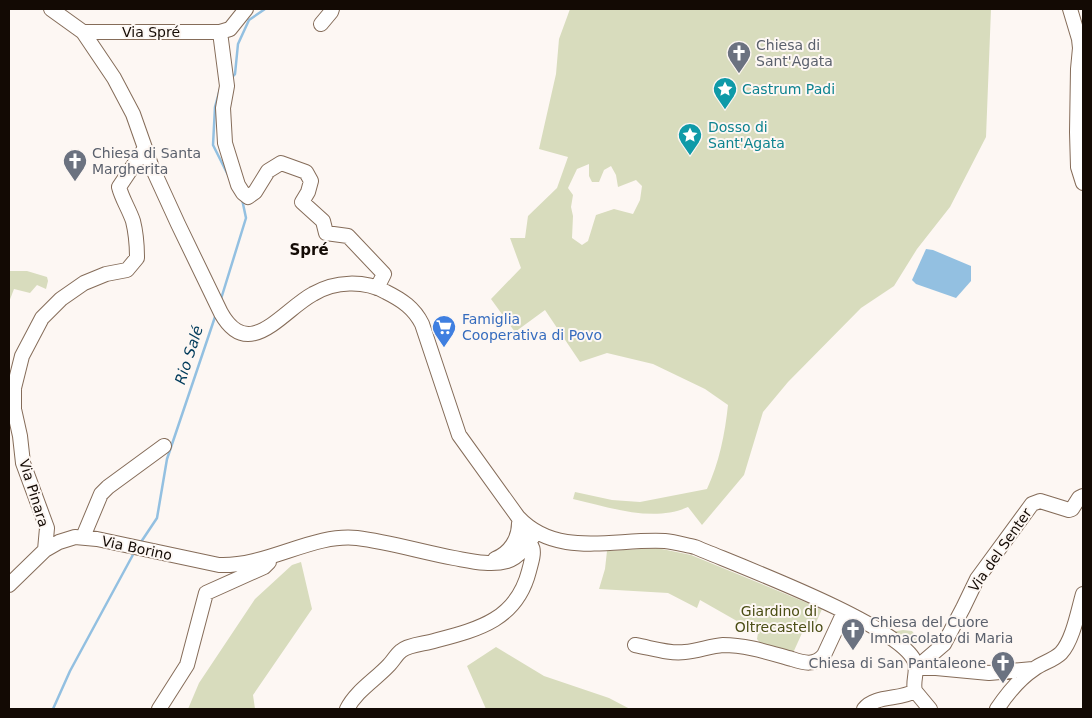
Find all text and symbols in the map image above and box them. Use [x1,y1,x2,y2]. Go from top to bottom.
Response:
street label: Via Spré [122,24,180,40]
place label: Chiesa di Sant'Agata [756,37,833,69]
church icon: Chiesa di Sant'Agata [726,40,752,74]
place icon: Castrum Padi [712,76,738,110]
place label: Castrum Padi [742,81,835,97]
place label: Dosso di Sant'Agata [708,119,785,151]
place icon: Dosso di Sant'Agata [677,122,703,156]
place label: Chiesa di Santa Margherita [92,145,201,177]
church icon: Chiesa di Santa Margherita [62,148,88,182]
district label: Spré [289,241,329,259]
place label: Famiglia Cooperativa di Povo [462,311,602,343]
supermarket icon: Famiglia Cooperativa di Povo [431,314,457,348]
water label: Rio Salé [171,323,207,387]
street label: Via Pinara [16,457,52,529]
street label: Via del Senter [965,505,1035,595]
street label: Via Borino [100,533,174,563]
park label: Giardino di Oltrecastello [735,603,823,635]
place label: Chiesa del Cuore Immacolato di Maria [870,614,1013,646]
church icon: Chiesa del Cuore Immacolato di Maria [840,617,866,651]
church icon: Chiesa di San Pantaleone [990,650,1016,684]
place label: Chiesa di San Pantaleone [809,655,986,671]

